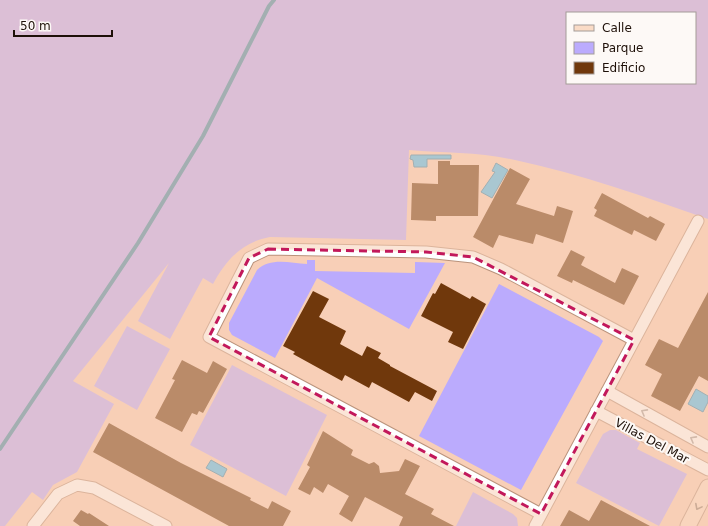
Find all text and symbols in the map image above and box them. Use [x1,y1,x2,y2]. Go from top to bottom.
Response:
scale bar [14,12,112,38]
legend [566,12,696,84]
text: 50 m [20,19,51,33]
text: Calle [602,21,632,35]
text: Parque [602,41,643,55]
text: Edificio [602,61,645,75]
one-way arrow [641,409,649,417]
street label: Villas Del Mar [613,416,691,466]
one-way arrow [690,437,697,444]
one-way arrow [695,503,703,510]

